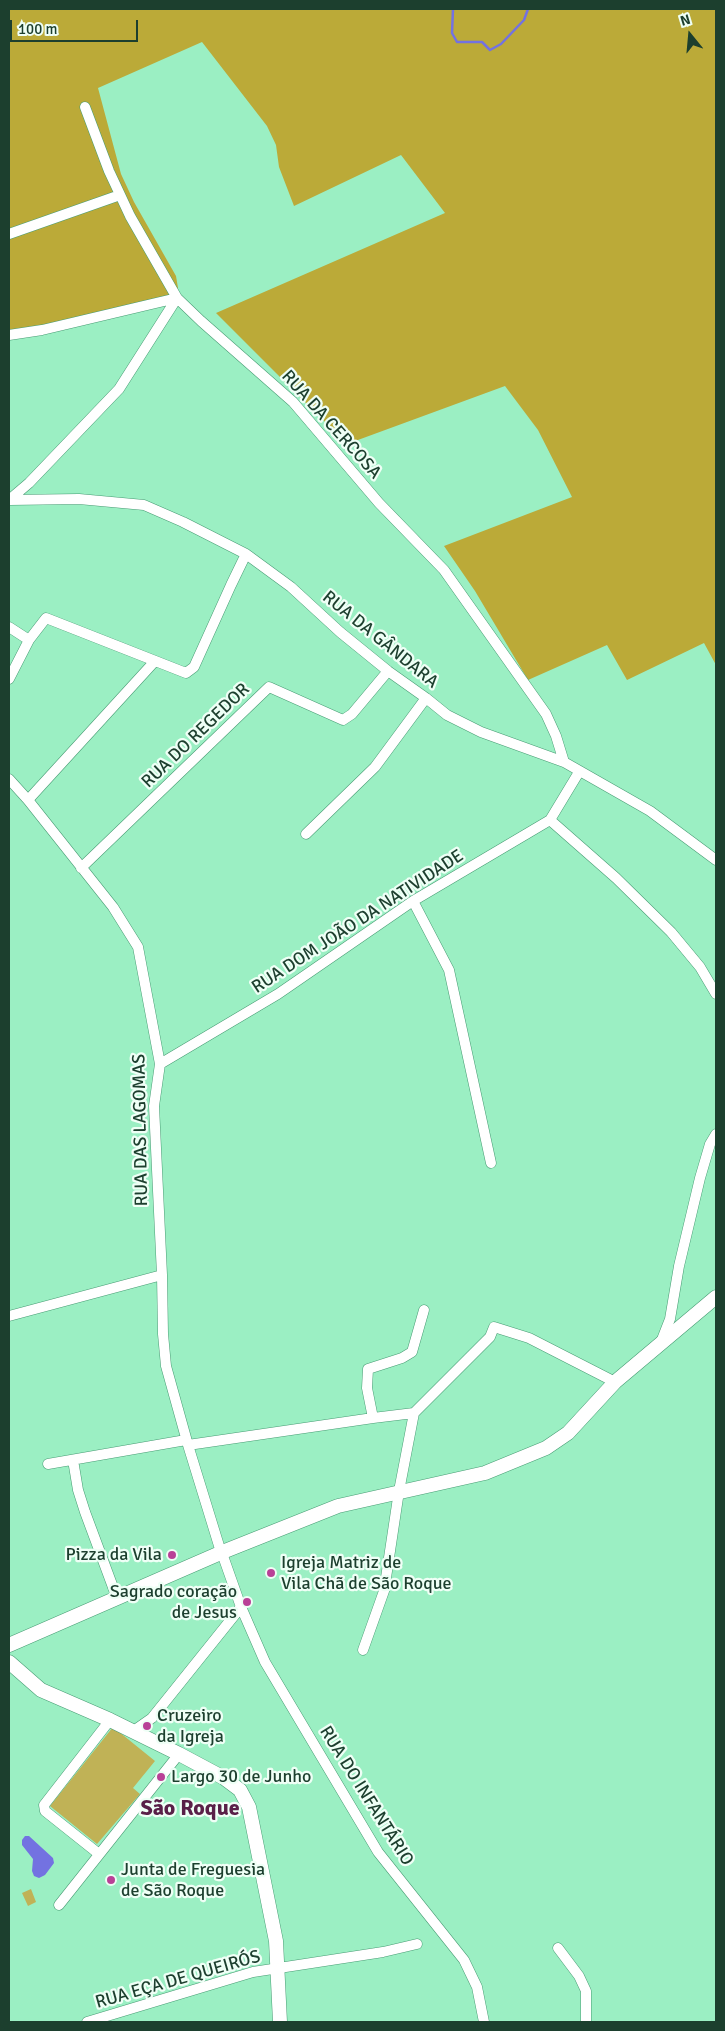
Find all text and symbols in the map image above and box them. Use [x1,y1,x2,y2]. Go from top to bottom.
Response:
scale bar [12,10,140,42]
north arrow [665,10,715,60]
text: N [678,11,693,30]
text: 100 m [18,20,58,38]
street label: RUA DA CERCOSA [277,366,385,484]
street label: RUA DA GÂNDARA [318,587,442,693]
street label: RUA DO REGEDOR [138,679,254,793]
street label: RUA DOM JOÃO DA NATIVIDADE [248,845,468,999]
street label: RUA DAS LAGOMAS [129,1054,153,1206]
place label: Pizza da Vila [65,1544,162,1566]
marker: Pizza da Vila [166,1549,178,1561]
place label: Igreja Matriz de Vila Chã de São Roque [281,1552,452,1595]
marker: Igreja Matriz de Vila Chã de São Roque [265,1567,277,1579]
place label: Sagrado coração de Jesus [110,1581,237,1624]
marker: Sagrado coração de Jesus [241,1596,253,1608]
place label: Cruzeiro da Igreja [157,1705,224,1748]
marker: Cruzeiro da Igreja [141,1720,153,1732]
street label: RUA DO INFANTÁRIO [314,1722,418,1870]
place label: Largo 30 de Junho [171,1766,311,1788]
marker: Largo 30 de Junho [155,1771,167,1783]
district label: São Roque [140,1796,240,1822]
place label: Junta de Freguesia de São Roque [121,1859,265,1902]
marker: Junta de Freguesia de São Roque [105,1874,117,1886]
street label: RUA EÇA DE QUEIRÓS [93,1946,263,2014]

